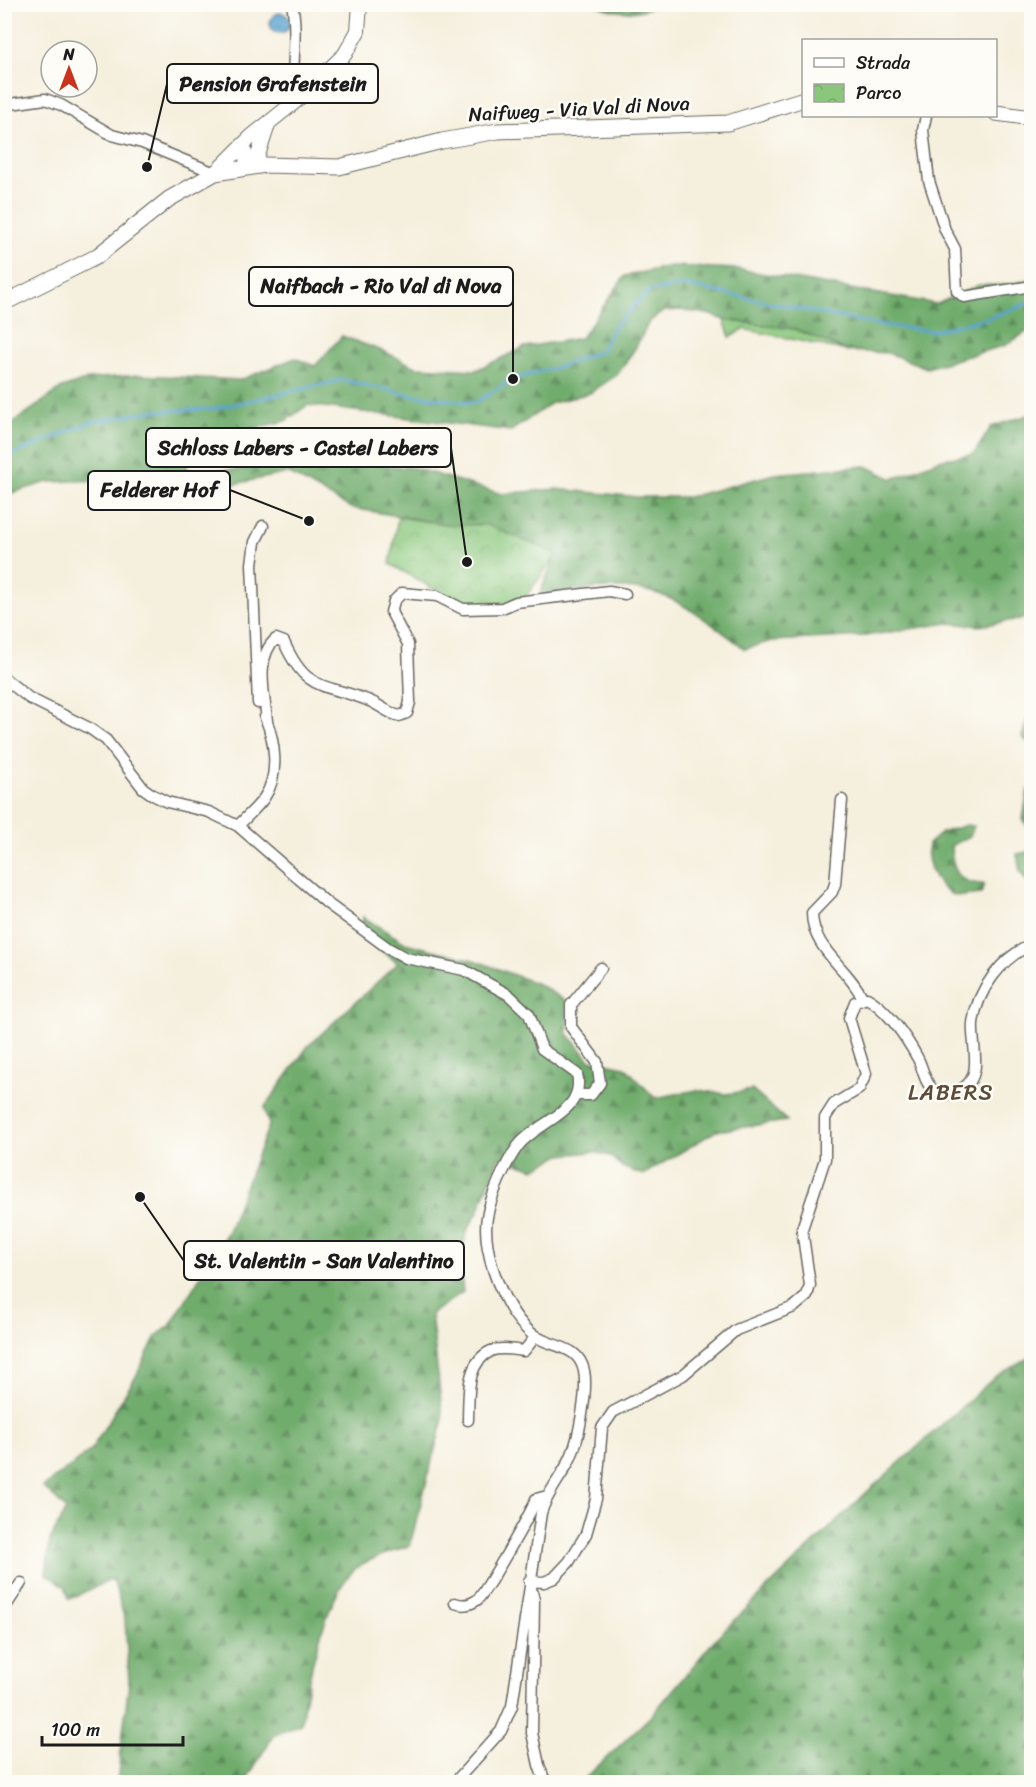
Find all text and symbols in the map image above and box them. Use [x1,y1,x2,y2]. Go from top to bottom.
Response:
north arrow [39,39,99,99]
legend [802,39,997,117]
text: N [62,40,75,69]
text: Strada [856,47,911,79]
callout: Pension Grafenstein [167,64,378,103]
text: Pension Grafenstein [179,65,367,103]
text: Parco [856,77,901,109]
street label: Naifweg - Via Val di Nova [467,86,691,132]
callout: Naifbach - Rio Val di Nova [249,267,513,306]
text: Naifbach - Rio Val di Nova [259,267,502,305]
callout: Schloss Labers - Castel Labers [146,428,451,467]
text: Schloss Labers - Castel Labers [157,429,439,467]
callout: Felderer Hof [88,471,230,510]
text: Felderer Hof [99,471,221,509]
district label: LABERS [908,1073,994,1112]
callout: St. Valentin - San Valentino [184,1241,464,1280]
text: St. Valentin - San Valentino [193,1242,454,1280]
scale bar [42,1709,183,1747]
text: 100 m [51,1714,100,1746]

